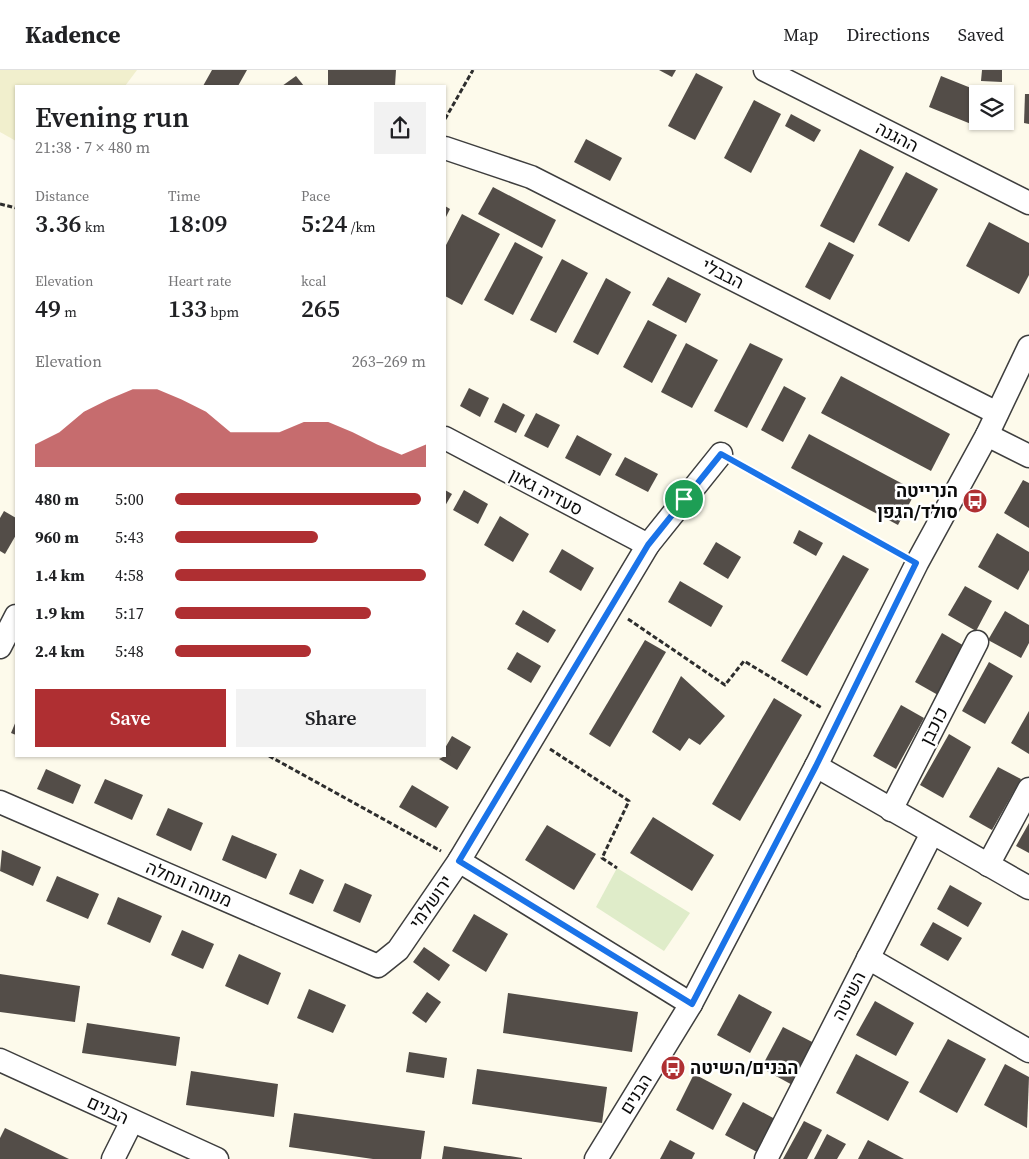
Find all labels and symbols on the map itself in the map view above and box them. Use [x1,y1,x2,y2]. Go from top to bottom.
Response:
street label: ההגנה [871,115,923,158]
street label: הבבלי [698,252,749,295]
street label: סעדיה גאון [505,462,588,521]
pin [663,478,705,520]
place label: הנרייטה סולד/הגפן [877,478,958,524]
bus stop icon: הנרייטה סולד/הגפן [962,488,988,514]
street label: כוכבן [913,703,954,749]
street label: מנוחה ונחלה [142,854,236,913]
street label: ירושלמי [403,870,458,933]
street label: השיטה [826,967,871,1025]
bus stop icon: הבנים/השיטה [660,1055,686,1081]
place label: הבנים/השיטה [690,1055,798,1080]
street label: הבנים [613,1069,658,1119]
street label: הבנים [83,1089,133,1130]

